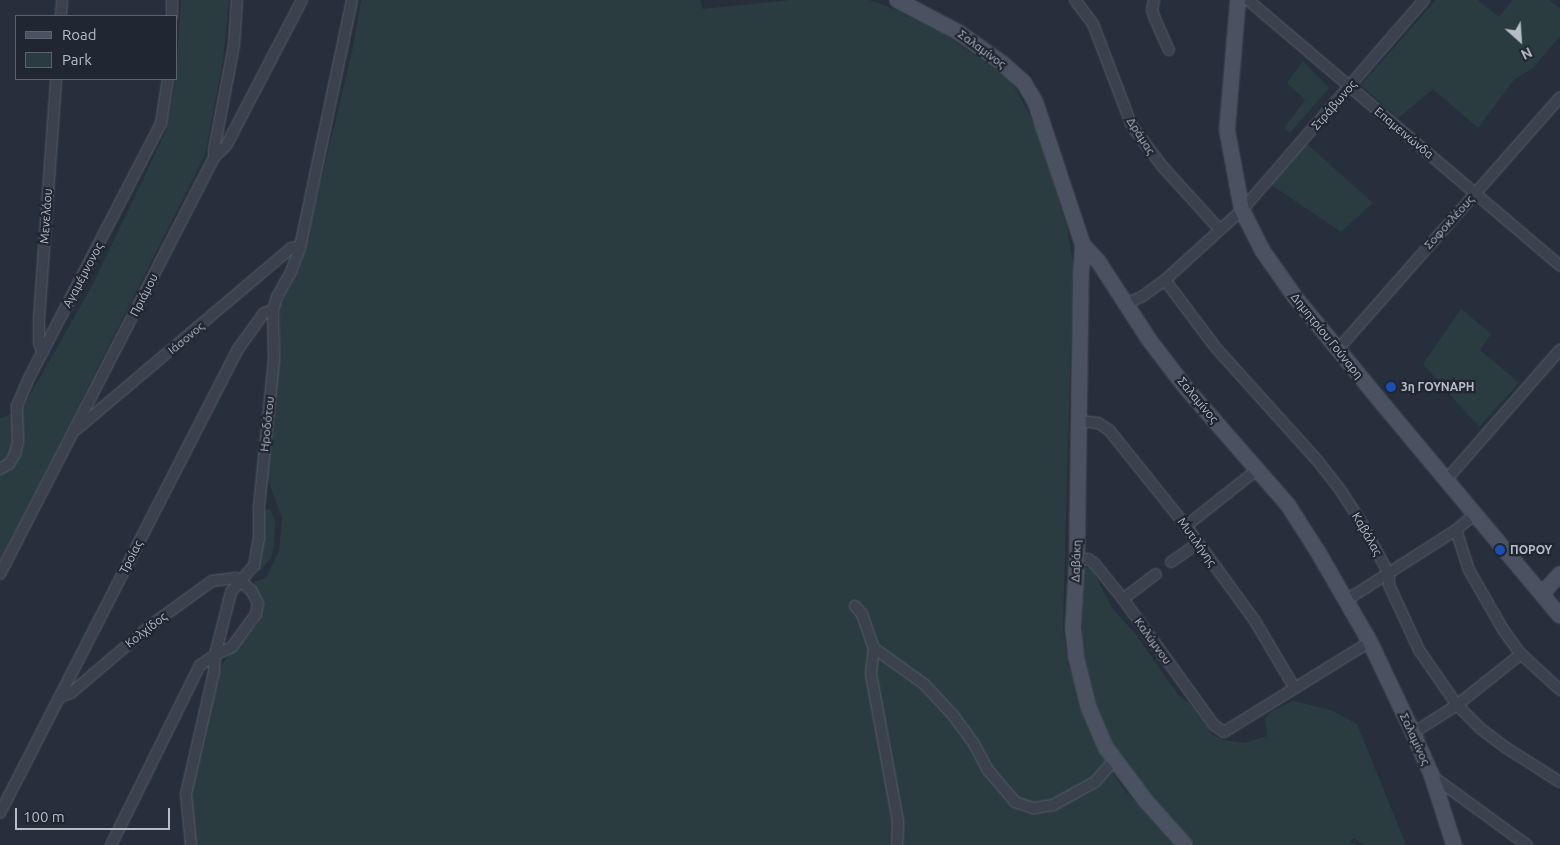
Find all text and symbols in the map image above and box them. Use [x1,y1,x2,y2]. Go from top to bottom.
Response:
legend [15,15,178,80]
north arrow [1495,15,1545,65]
text: Road [62,26,97,43]
street label: Σαλαμίνος [955,27,1009,71]
text: N [1518,44,1535,63]
text: Park [62,51,92,68]
street label: Στράβωνος [1308,77,1360,133]
street label: Επαμεινώνδα [1372,104,1436,162]
street label: Δράμας [1124,115,1158,157]
street label: Μενελάου [37,188,55,244]
street label: Σοφοκλέους [1421,192,1477,252]
street label: Αγαμέμνονος [60,240,106,310]
street label: Πριάμου [127,271,161,319]
street label: Δημητρίου Γούναρη [1288,290,1366,382]
street label: Ιάσονος [165,319,207,357]
street label: Σαλαμίνος [1175,374,1221,426]
place label: 3η ΓΟΥΝΑΡΗ [1401,380,1475,394]
marker: 3η ΓΟΥΝΑΡΗ [1385,381,1397,393]
street label: Ηροδότου [257,396,277,452]
street label: Καβάλας [1349,510,1385,558]
street label: Μυτιλήνης [1175,515,1219,569]
street label: Τροίας [116,538,146,576]
street label: Δαβάκη [1068,540,1084,582]
place label: ΠΟΡΟΥ [1510,543,1552,557]
marker: ΠΟΡΟΥ [1494,544,1506,556]
street label: Κολχίδος [122,609,170,651]
street label: Καλύμνου [1131,615,1175,667]
street label: Σαλαμίνος [1397,711,1433,767]
scale bar [18,798,172,830]
text: 100 m [23,808,65,825]

